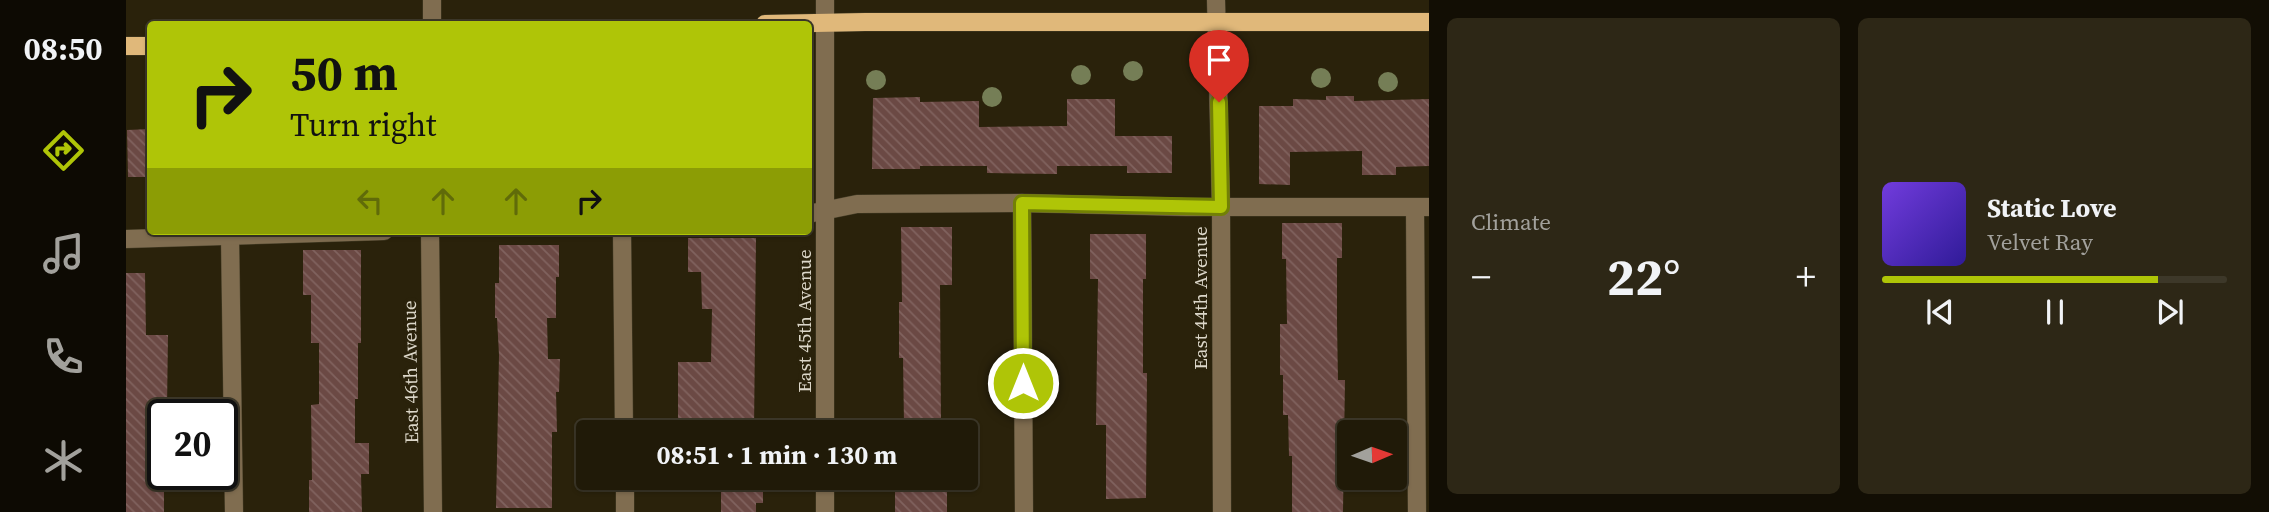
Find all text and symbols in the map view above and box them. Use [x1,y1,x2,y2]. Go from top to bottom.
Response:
text: 08:50 [24,27,102,71]
pin [1189,30,1249,102]
text: 50 m [290,39,398,106]
icon: arrive [1200,41,1238,79]
icon: right [175,49,266,140]
text: Turn right [290,103,436,147]
icon: directions [39,126,88,175]
icon: left [351,182,389,220]
icon: ahead [424,182,462,220]
icon: ahead [497,182,535,220]
icon: right [570,182,608,220]
text: Static Love [1987,190,2116,226]
text: Climate [1471,206,1551,238]
street label: East 44th Avenue [1187,226,1213,370]
text: Velvet Ray [1987,226,2093,258]
icon: music [39,229,88,278]
text: 22° [1607,241,1680,312]
street label: East 45th Avenue [791,249,817,393]
text: − [1471,251,1491,303]
text: + [1796,251,1816,303]
icon: previous [1921,293,1959,331]
icon: pause [2036,293,2074,331]
icon: next [2151,293,2189,331]
street label: East 46th Avenue [396,300,424,444]
icon: phone [39,332,88,381]
position arrow [986,346,1060,420]
speed limit sign: 20 [147,399,238,490]
north arrow [1337,420,1407,490]
map controls [1337,420,1407,490]
icon: climate [39,436,88,485]
text: 08:51 · 1 min · 130 m [657,437,897,473]

